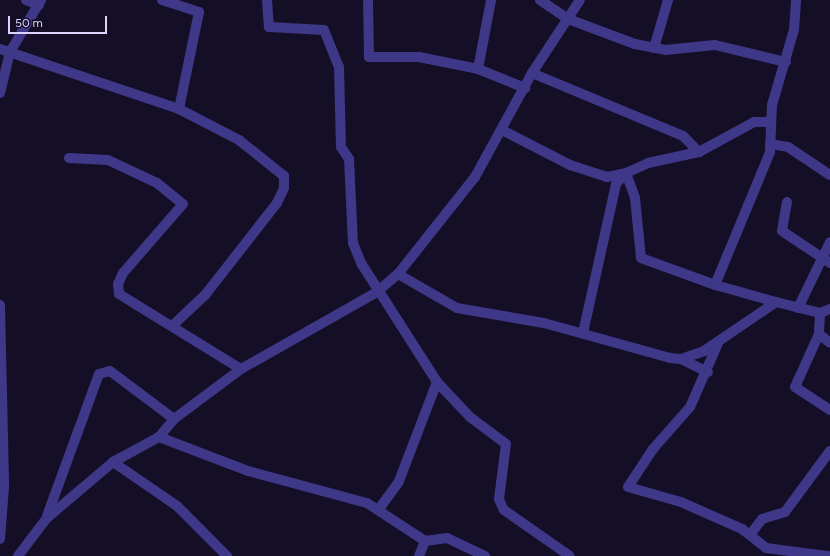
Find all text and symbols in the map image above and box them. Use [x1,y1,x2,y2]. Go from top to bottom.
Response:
scale bar [10,8,109,34]
text: 50 m [15,16,43,30]

